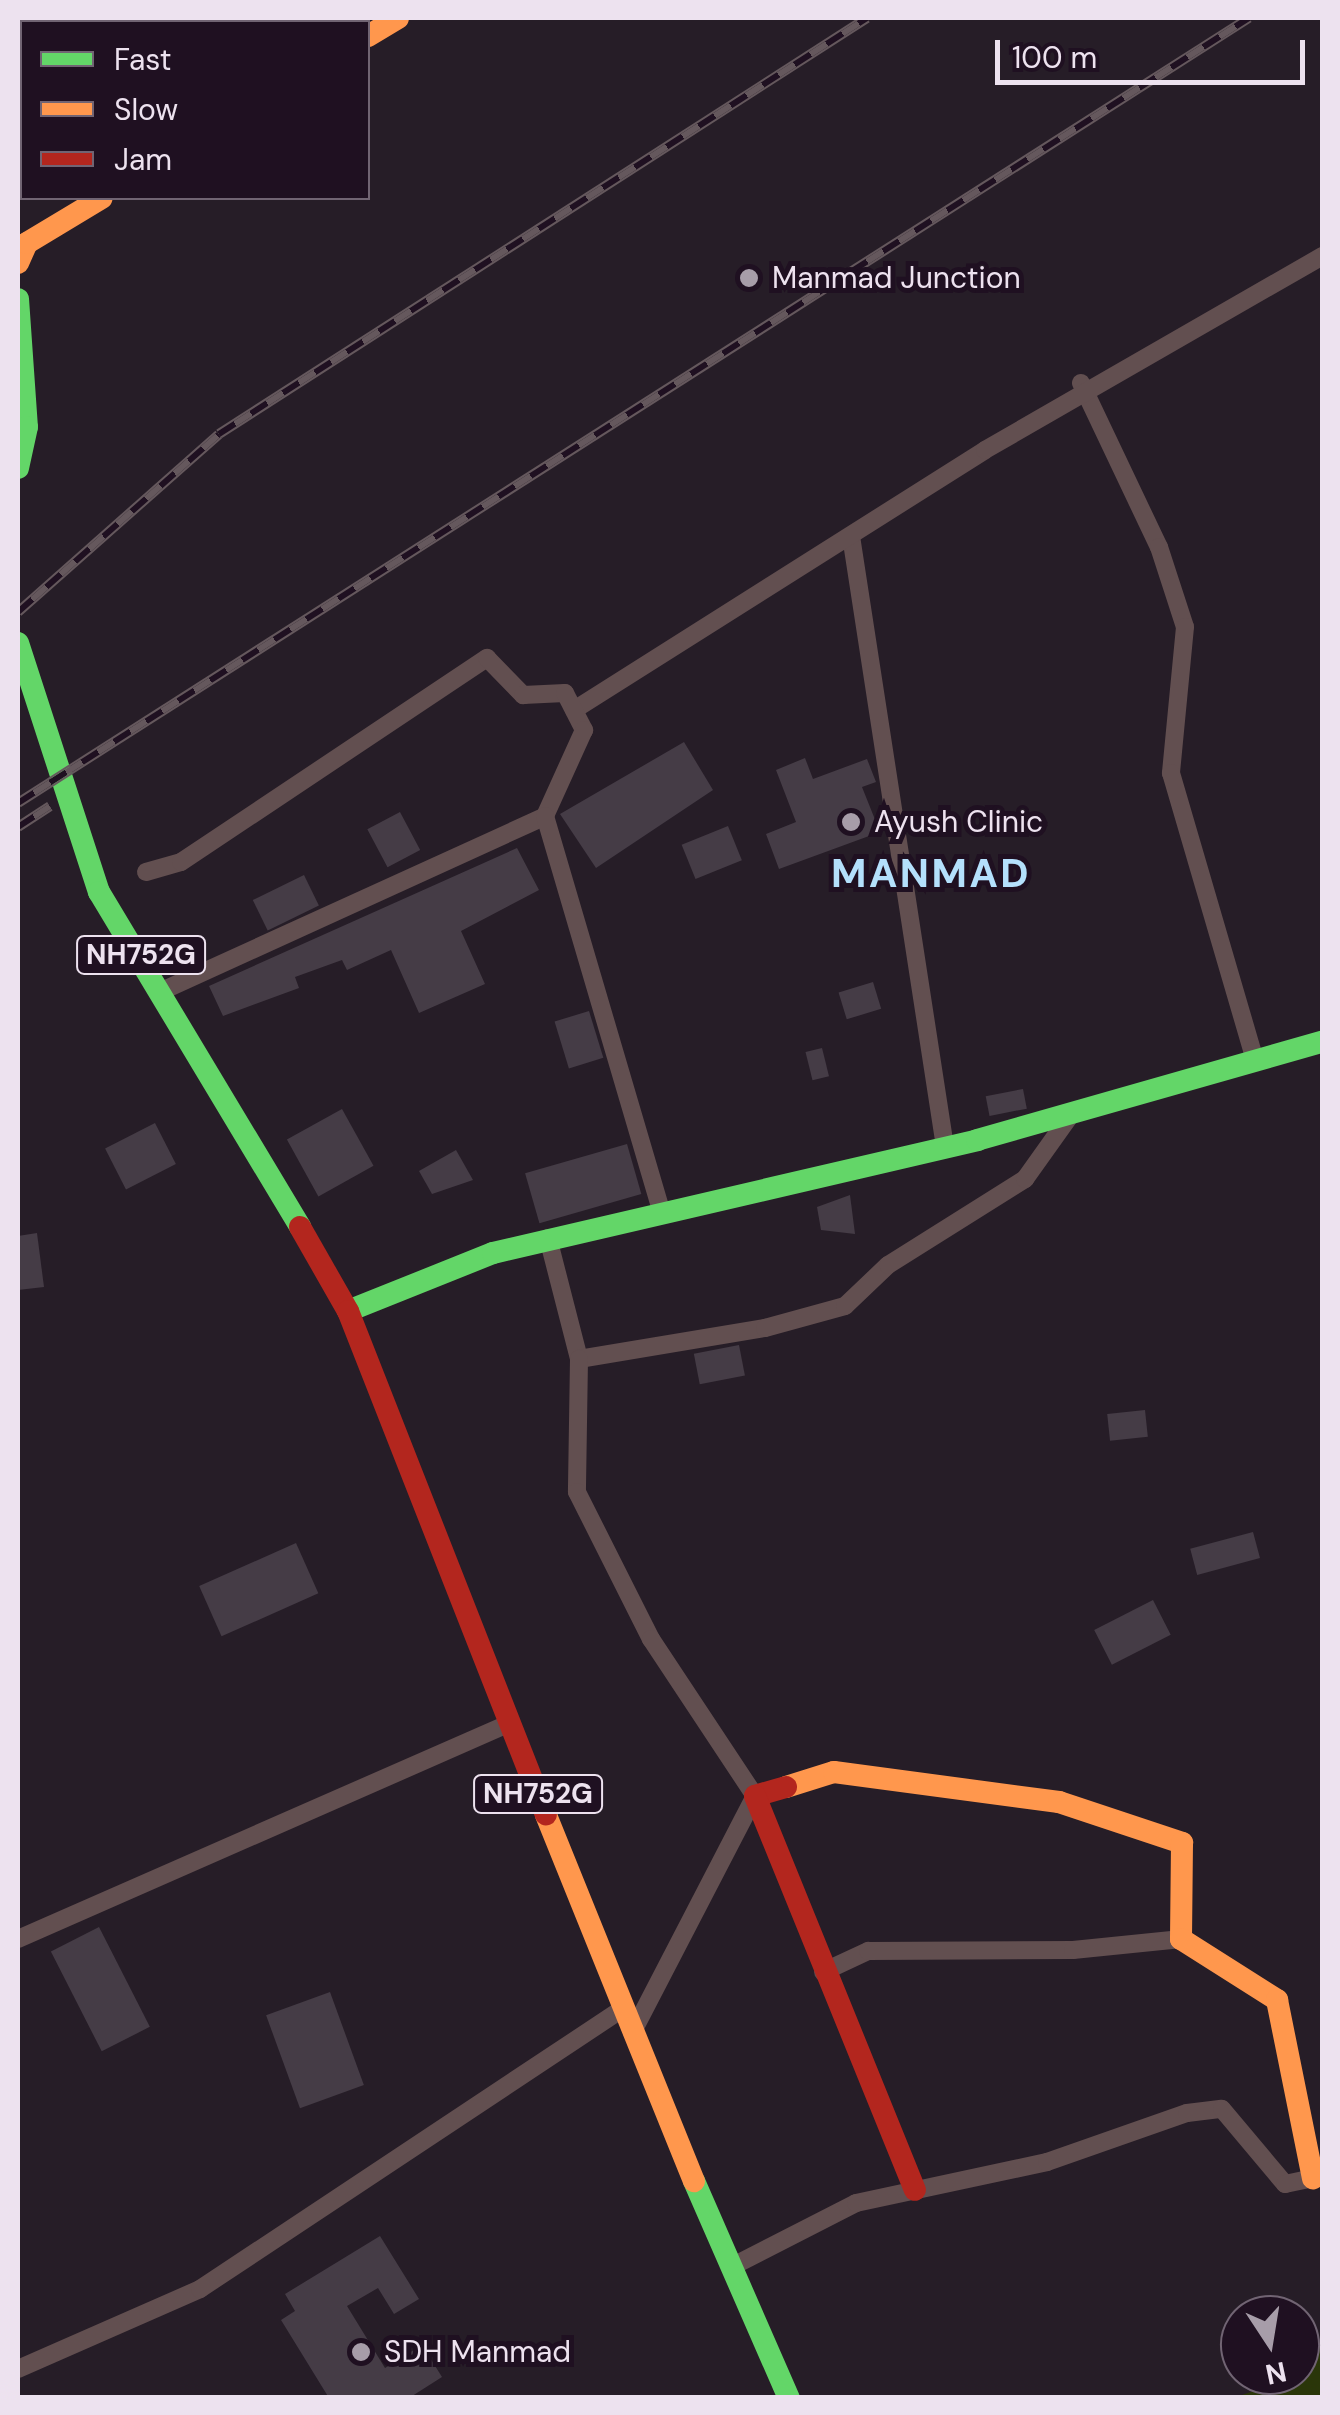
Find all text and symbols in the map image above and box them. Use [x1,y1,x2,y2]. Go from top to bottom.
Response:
legend [20,20,370,200]
scale bar [1000,20,1310,82]
text: 100 m [1012,38,1097,77]
text: Fast [114,40,172,79]
text: Slow [114,90,178,129]
text: Jam [114,140,172,179]
place label: Manmad Junction [772,260,1021,296]
marker: Manmad Junction [736,265,762,291]
place label: Ayush Clinic [874,804,1043,840]
marker: Ayush Clinic [838,809,864,835]
district label: MANMAD [831,849,1031,897]
road number: NH752G [76,932,206,978]
road number: NH752G [473,1771,603,1817]
north arrow [1220,2295,1320,2395]
place label: SDH Manmad [384,2334,571,2370]
marker: SDH Manmad [348,2339,374,2365]
text: N [1262,2353,1290,2393]

